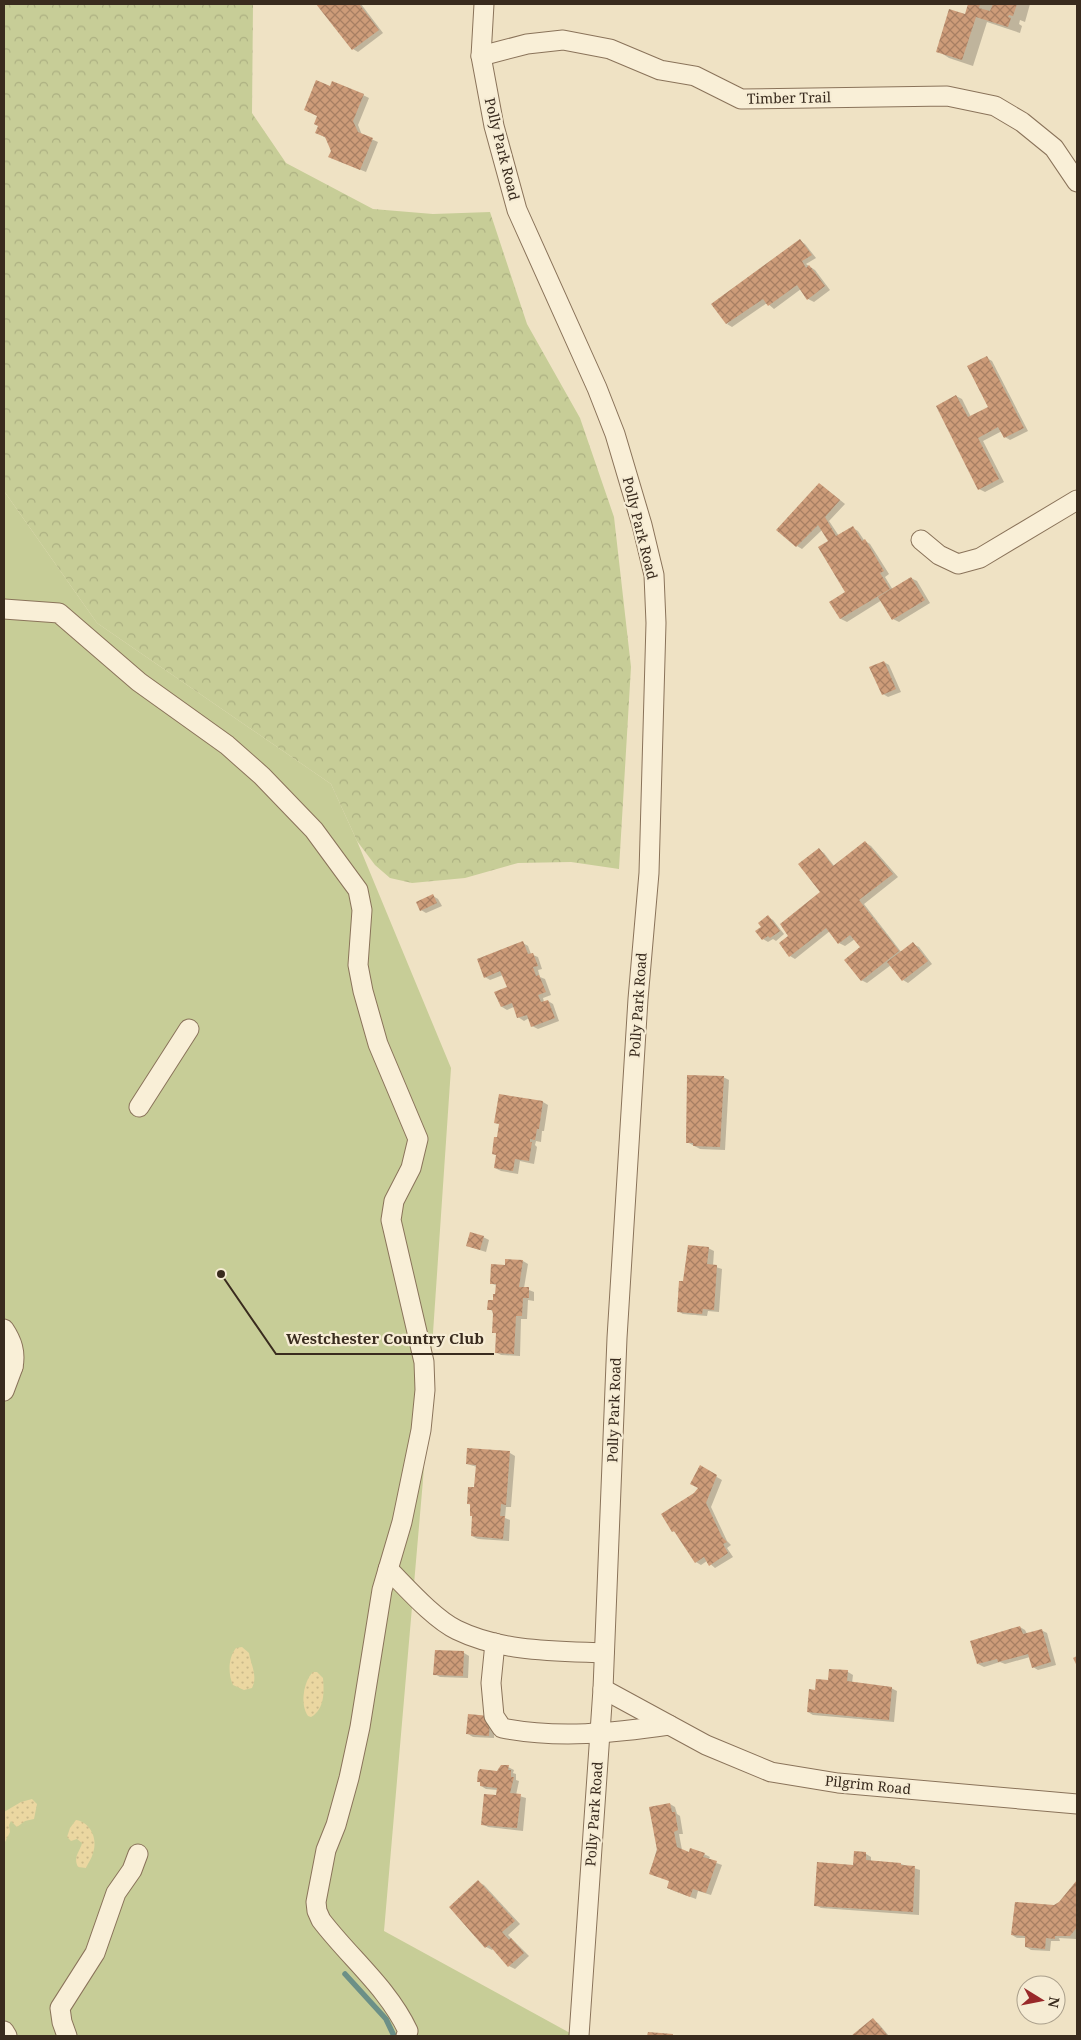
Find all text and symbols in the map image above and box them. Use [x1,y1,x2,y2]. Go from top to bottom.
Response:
street label: Timber Trail [747,87,832,108]
street label: Polly Park Road [481,96,525,203]
street label: Polly Park Road [619,475,663,582]
street label: Polly Park Road [624,951,651,1058]
callout: Westchester Country Club [276,1324,494,1354]
text: Westchester Country Club [286,1328,484,1348]
street label: Polly Park Road [602,1357,625,1463]
street label: Polly Park Road [580,1760,607,1867]
street label: Pilgrim Road [824,1771,912,1799]
north arrow [1016,1975,1066,2025]
text: N [1044,1995,1065,2009]

